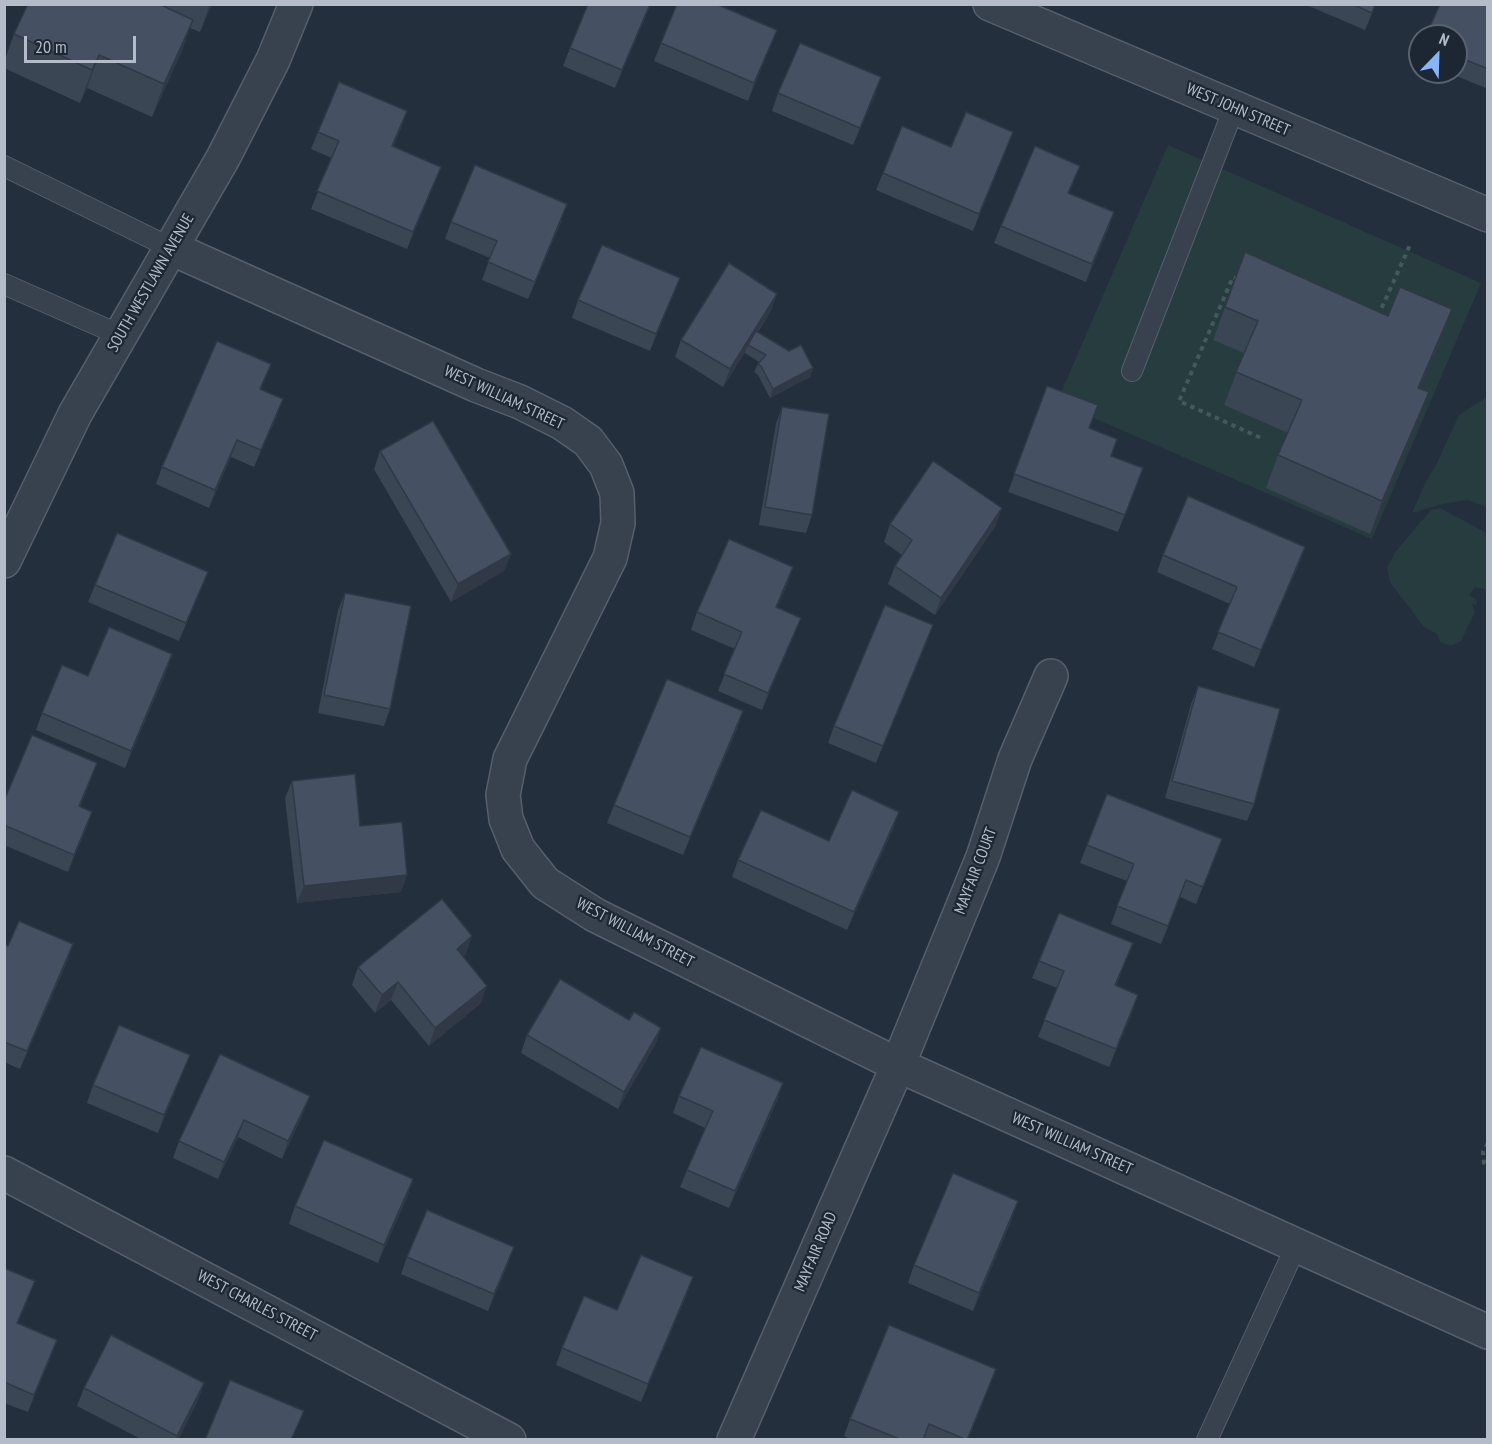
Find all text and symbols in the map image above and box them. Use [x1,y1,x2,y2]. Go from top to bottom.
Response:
scale bar [27,24,140,62]
north arrow [1408,24,1468,84]
text: N [1436,28,1452,50]
text: 20 m [35,35,67,58]
street label: WEST JOHN STREET [1183,80,1293,140]
street label: SOUTH WESTLAWN AVENUE [104,210,198,356]
street label: WEST WILLIAM STREET [441,362,567,434]
street label: MAYFAIR COURT [951,825,1001,917]
street label: WEST WILLIAM STREET [573,894,697,972]
street label: WEST WILLIAM STREET [1009,1109,1135,1179]
street label: MAYFAIR ROAD [791,1209,841,1295]
street label: WEST CHARLES STREET [194,1266,320,1346]

